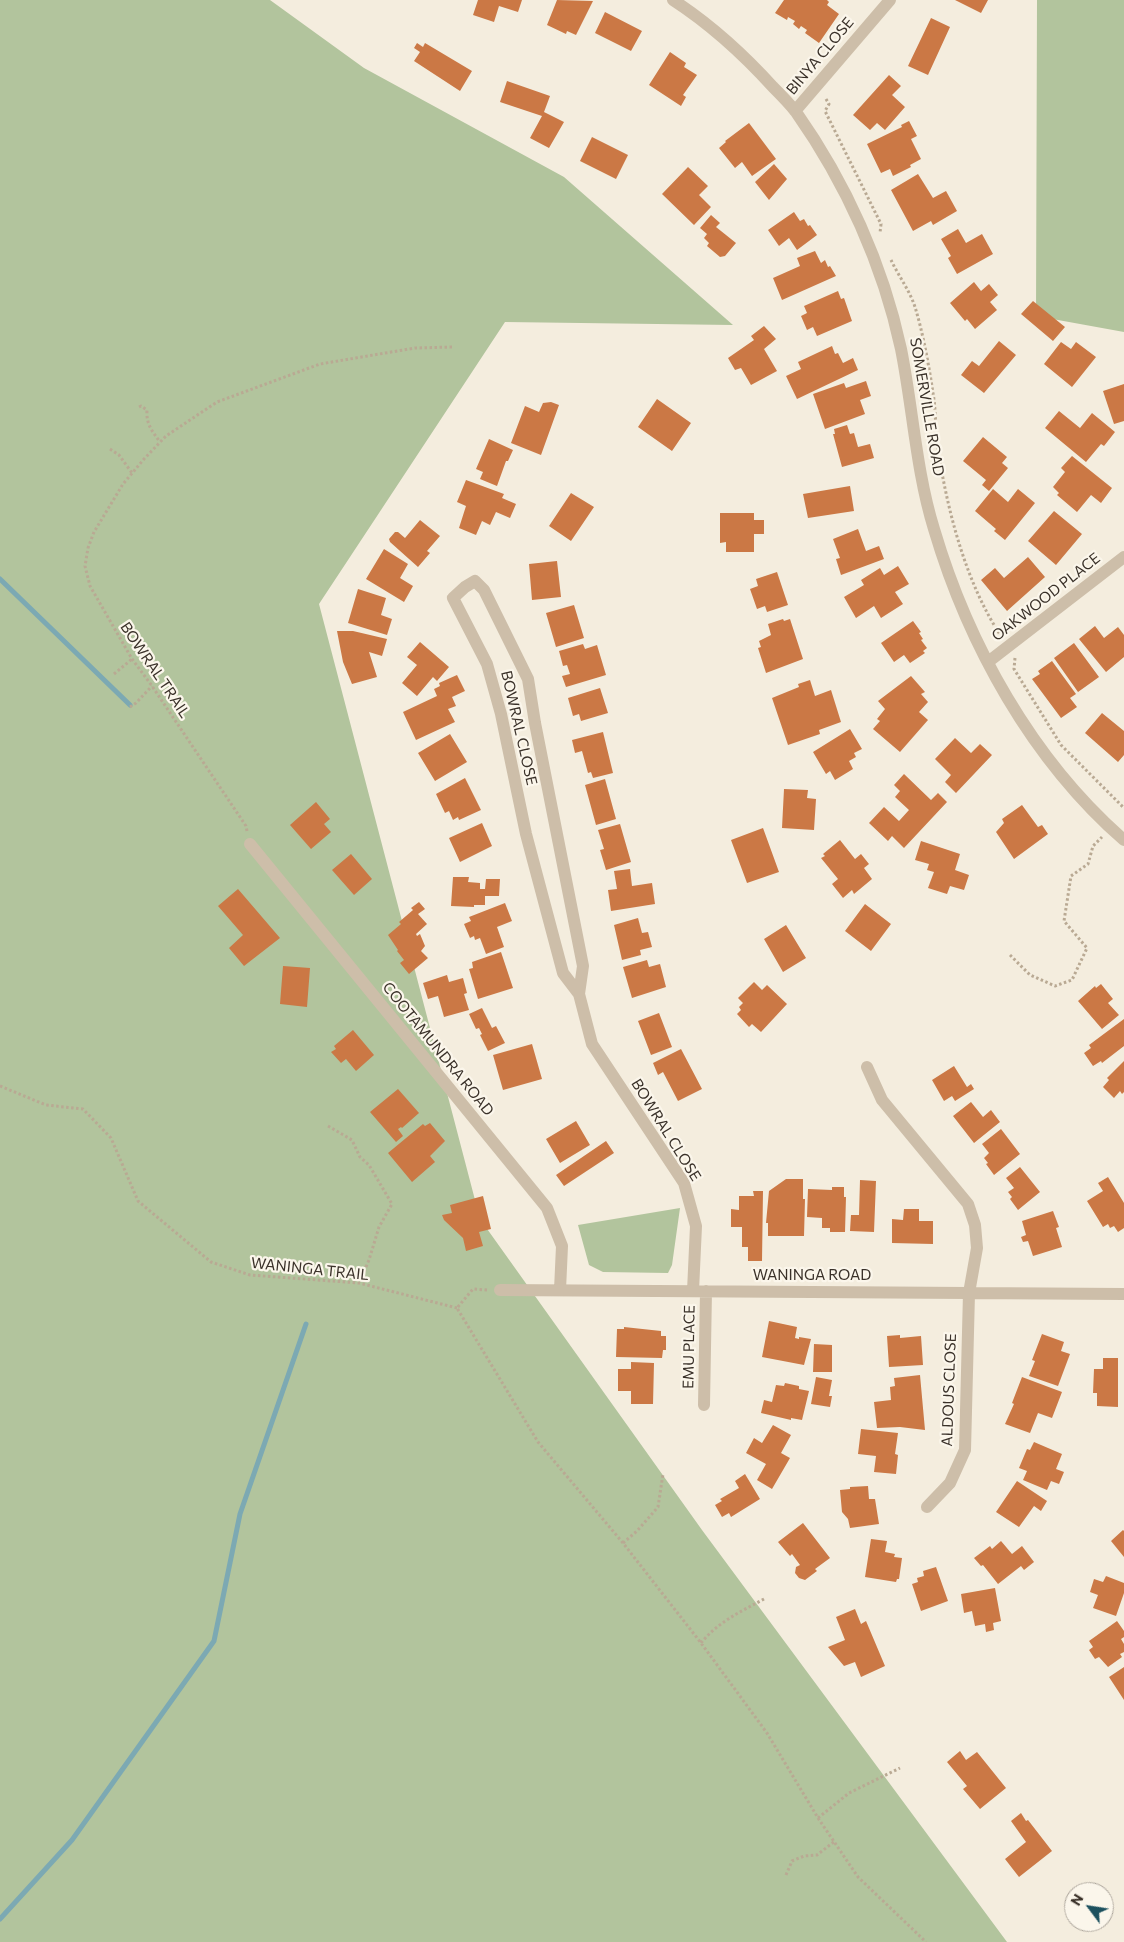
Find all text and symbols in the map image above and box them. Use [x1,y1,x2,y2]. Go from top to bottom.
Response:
street label: BINYA CLOSE [782,14,858,98]
street label: SOMERVILLE ROAD [906,336,948,478]
street label: OAKWOOD PLACE [988,549,1104,645]
street label: BOWRAL TRAIL [116,619,194,721]
street label: BOWRAL CLOSE [497,669,541,787]
street label: COOTAMUNDRA ROAD [379,979,497,1119]
street label: BOWRAL CLOSE [627,1075,705,1185]
street label: WANINGA TRAIL [250,1254,370,1284]
street label: WANINGA ROAD [753,1266,871,1284]
street label: EMU PLACE [679,1305,699,1389]
street label: ALDOUS CLOSE [938,1333,960,1447]
north arrow [1064,1882,1114,1932]
text: N [1067,1891,1087,1908]

